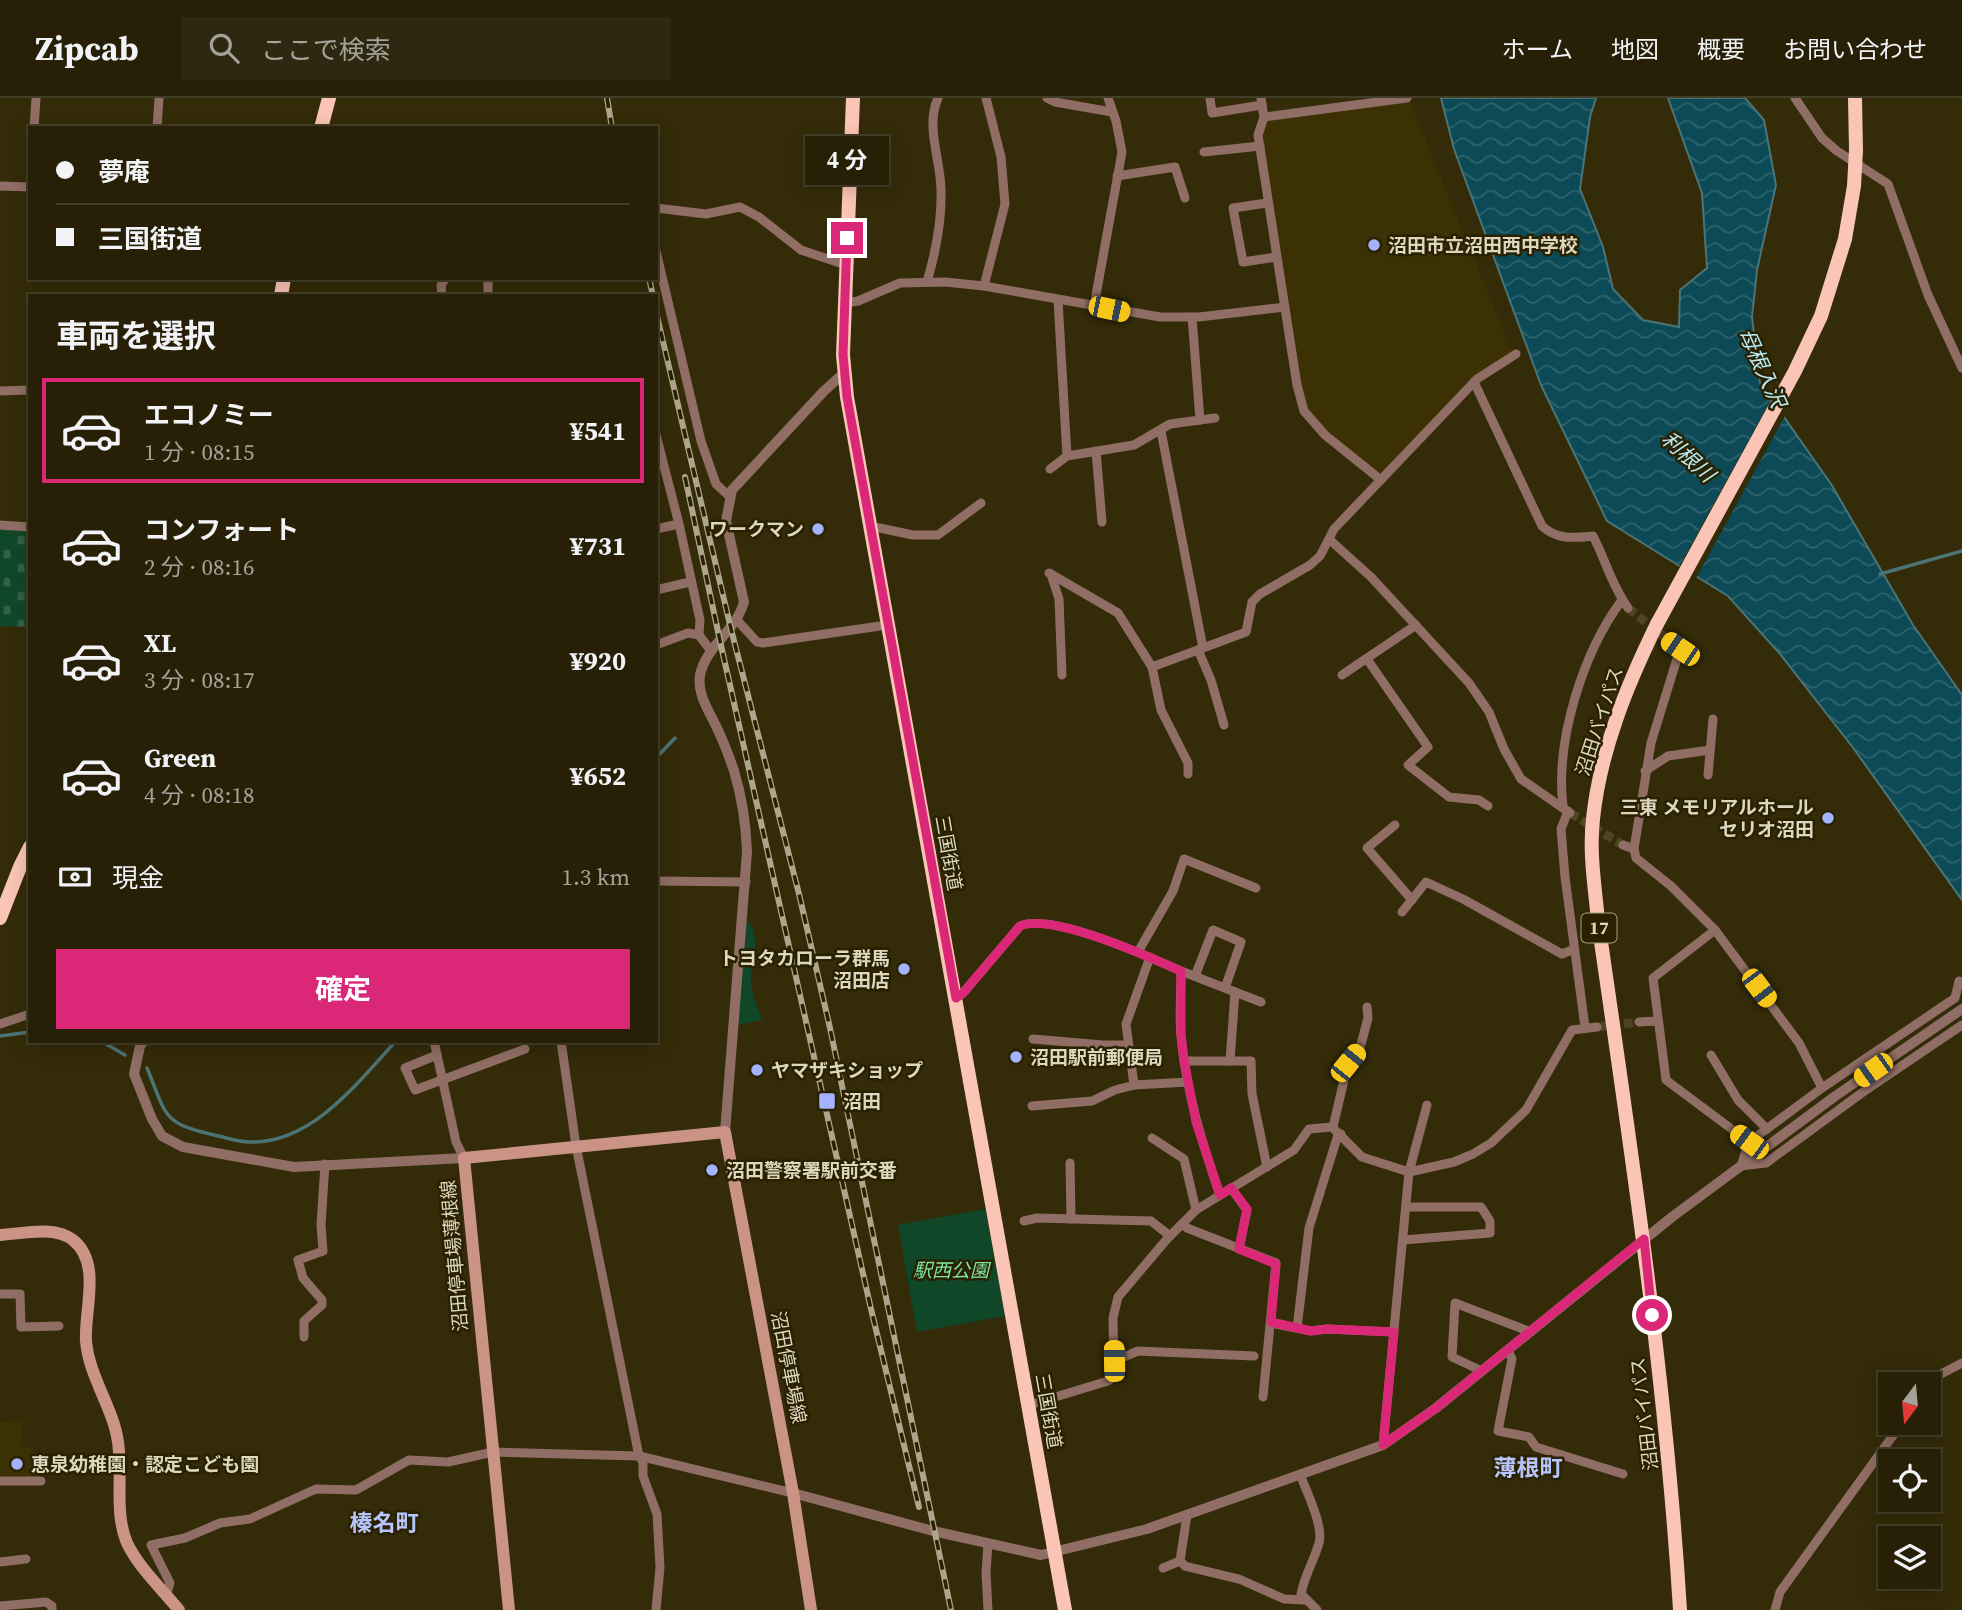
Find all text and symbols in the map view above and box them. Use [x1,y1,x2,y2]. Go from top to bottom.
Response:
search box [181,17,671,80]
text: Zipcab [35,26,139,71]
icon: search [205,29,243,67]
text: ここで検索 [261,32,391,68]
text: ホーム [1502,33,1573,66]
text: 地図 [1611,33,1659,66]
text: 概要 [1697,33,1745,66]
text: お問い合わせ [1783,33,1927,66]
callout: 4 分 [805,136,889,186]
text: 4 分 [827,144,867,176]
text: 夢庵 [98,154,150,190]
text: 三国街道 [98,221,202,257]
route end [831,222,863,254]
place label: 沼田市立沼田西中学校 [1388,232,1578,258]
marker: 沼田市立沼田西中学校 [1366,237,1382,253]
car [1087,294,1132,324]
text: 車両を選択 [56,314,216,358]
water label: 母根入沢 [1732,324,1794,415]
text: エコノミー [144,397,274,433]
icon: car [60,399,123,462]
text: ¥541 [570,413,626,449]
water label: 利根川 [1655,425,1723,490]
text: 1 分 · 08:15 [144,436,254,468]
text: コンフォート [144,512,299,548]
icon: car [60,514,123,577]
place label: ワークマン [709,516,804,542]
marker: ワークマン [810,521,826,537]
text: ¥731 [570,528,626,564]
text: 2 分 · 08:16 [144,551,254,583]
text: XL [144,625,176,661]
icon: car [60,629,123,692]
car [1657,629,1704,669]
text: ¥920 [570,643,626,679]
street label: 沼田バイパス [1569,663,1629,779]
text: 3 分 · 08:17 [144,664,254,696]
text: Green [144,740,216,776]
icon: car [60,744,123,807]
text: ¥652 [570,758,626,794]
text: 4 分 · 08:18 [144,779,254,811]
place label: 三東 メモリアルホール セリオ沼田 [1620,794,1814,842]
marker: 三東 メモリアルホール セリオ沼田 [1820,810,1836,826]
street label: 三国街道 [930,813,968,893]
icon: cash [56,858,94,896]
text: 現金 [112,860,164,896]
text: 1.3 km [561,861,630,893]
road number: 17 [1582,914,1616,942]
place label: トヨタカローラ群馬 沼田店 [719,945,890,993]
button: 確定 [56,949,630,1029]
marker: トヨタカローラ群馬 沼田店 [896,961,912,977]
car [1738,965,1781,1011]
car [1327,1040,1370,1086]
place label: 沼田駅前郵便局 [1030,1044,1163,1070]
marker: 沼田駅前郵便局 [1008,1049,1024,1065]
car [1850,1049,1897,1091]
place label: ヤマザキショップ [771,1057,923,1083]
marker: ヤマザキショップ [749,1062,765,1078]
place label: 沼田 [843,1088,881,1114]
marker: 沼田 [817,1091,837,1111]
car [1726,1121,1773,1163]
place label: 沼田警察署駅前交番 [726,1157,897,1183]
marker: 沼田警察署駅前交番 [704,1162,720,1178]
street label: 沼田停車場薄根線 [434,1179,474,1333]
park label: 駅西公園 [913,1257,992,1283]
route start [1636,1299,1668,1331]
street label: 沼田停車場線 [765,1309,813,1425]
car [1104,1340,1125,1382]
street label: 沼田バイパス [1624,1356,1664,1472]
street label: 三国街道 [1030,1371,1068,1451]
north arrow [1878,1372,1941,1435]
map controls [1878,1372,1941,1589]
button: locate [1878,1449,1941,1512]
place label: 恵泉幼稚園・認定こども園 [31,1451,259,1477]
district label: 薄根町 [1494,1452,1563,1484]
marker: 恵泉幼稚園・認定こども園 [9,1456,25,1472]
district label: 榛名町 [350,1507,419,1539]
button: layers [1878,1526,1941,1589]

